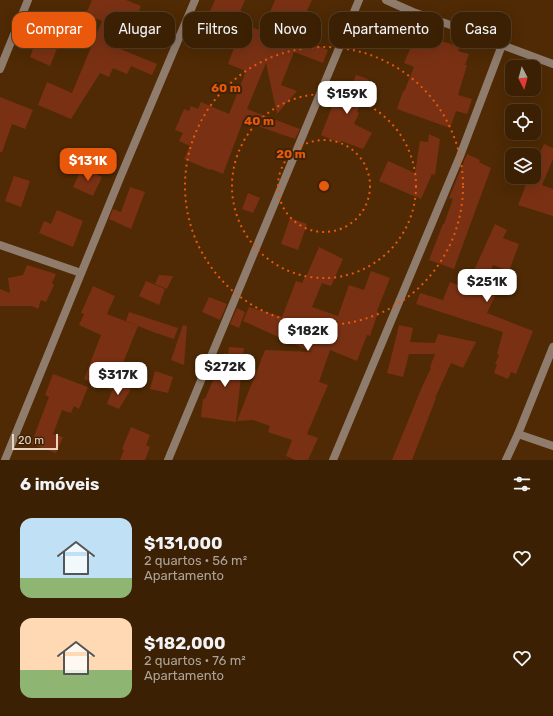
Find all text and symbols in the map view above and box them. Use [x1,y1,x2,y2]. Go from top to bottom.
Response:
chip: Comprar [12,12,96,48]
chip: Alugar [104,12,175,48]
chip: Filtros [183,12,252,48]
chip: Novo [260,12,321,48]
chip: Apartamento [329,12,443,48]
chip: Casa [451,12,511,48]
north arrow [505,60,541,96]
map controls [505,60,541,184]
text: 60 m [211,81,241,95]
pin: $159K [319,81,375,115]
text: $159K [327,86,367,101]
button: locate [505,104,541,140]
text: 40 m [244,114,274,128]
text: 20 m [276,147,306,161]
pin: $131K [60,148,116,182]
button: layers [505,148,541,184]
text: $131K [69,153,107,168]
centre of rings [317,179,331,193]
pin: $251K [459,269,515,303]
text: $251K [467,274,507,289]
pin: $182K [280,318,336,352]
text: $182K [287,323,329,338]
pin: $272K [197,354,253,388]
text: $272K [204,359,246,374]
pin: $317K [90,362,146,396]
text: $317K [98,367,138,382]
scale bar [12,432,58,451]
text: 20 m [18,434,44,447]
icon: filters [511,473,533,495]
text: 6 imóveis [20,474,99,494]
text: $131,000 [144,533,223,553]
icon: home [52,534,100,582]
icon: heart [511,547,533,569]
text: 2 quartos · 56 m² [144,553,247,568]
text: Apartamento [144,568,224,583]
text: $182,000 [144,633,226,653]
icon: home [52,634,100,682]
icon: heart [511,647,533,669]
text: 2 quartos · 76 m² [144,653,246,668]
text: Apartamento [144,668,224,683]

